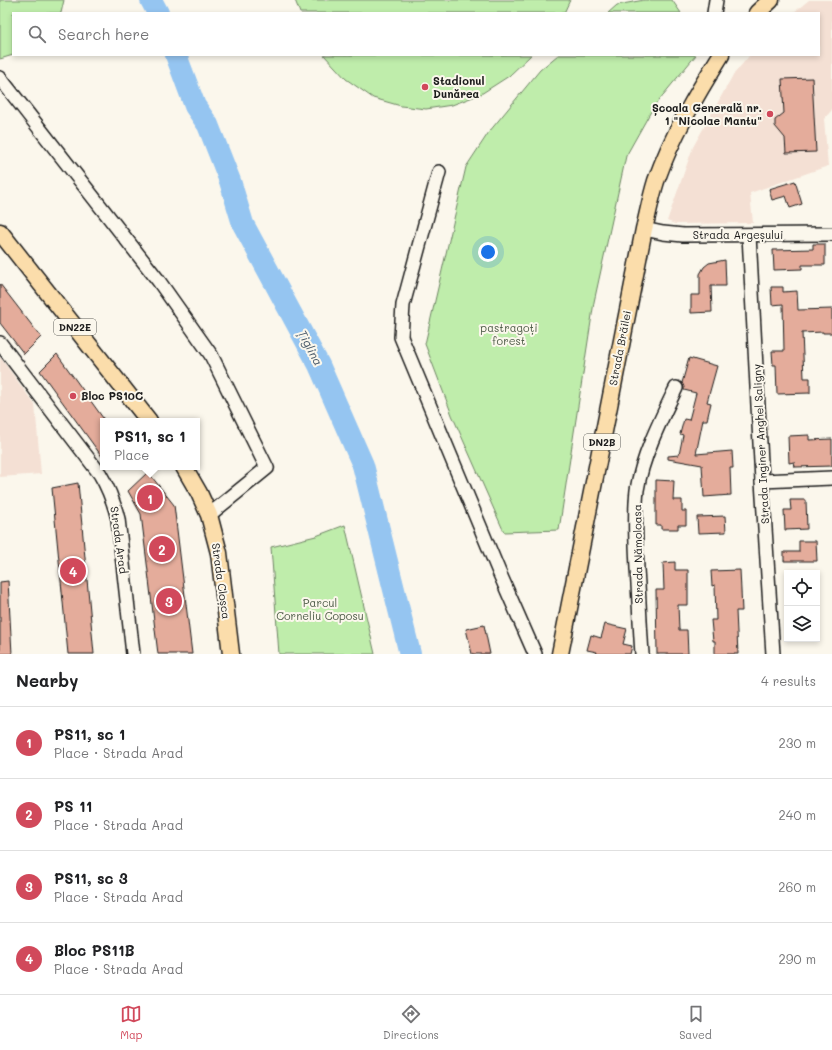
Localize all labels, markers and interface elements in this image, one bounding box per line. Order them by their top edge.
search box [12,12,820,56]
icon: search [26,23,48,45]
text: Search here [58,24,149,44]
place label: Stadionul Dunărea [433,73,484,101]
marker: Stadionul Dunărea [420,82,430,92]
place label: Școala Generală nr. 1 "Nicolae Mantu" [652,100,762,128]
marker: Școala Generală nr. 1 "Nicolae Mantu" [765,109,775,119]
street label: Strada Argeșului [693,227,783,242]
your location [478,242,498,262]
street label: Strada Brăilei [605,309,634,387]
road number: DN22E [54,319,96,335]
park label: pastragoți forest [480,320,538,348]
water label: Țiglina [295,327,327,368]
street label: Strada Inginer Anghel Saligny [749,363,772,524]
place label: Bloc PS10C [81,388,143,403]
marker: Bloc PS10C [68,391,78,401]
popup [100,418,200,470]
text: PS11, sc 1 [114,426,186,446]
road number: DN2B [584,434,620,450]
text: Place [114,446,149,463]
pin: 1 [137,483,163,513]
street label: Strada Nămoloasa [629,504,646,604]
street label: Strada Arad [107,505,132,575]
pin: 2 [149,534,175,564]
street label: Strada Cloșca [209,542,234,620]
pin: 4 [60,556,86,586]
map controls [784,570,820,642]
button: locate [784,570,820,606]
pin: 3 [156,586,182,616]
park label: Parcul Corneliu Coposu [276,595,364,623]
button: layers [784,606,820,642]
text: Nearby [16,669,78,691]
text: 4 results [761,672,816,689]
text: PS11, sc 1 [54,724,126,744]
text: 1 [26,734,32,751]
text: 230 m [779,734,816,751]
text: Place · Strada Arad [54,744,183,761]
text: PS 11 [54,796,92,816]
text: 2 [25,806,33,823]
text: 240 m [779,806,816,823]
text: Place · Strada Arad [54,816,183,833]
text: PS11, sc 3 [54,868,128,888]
text: 3 [25,878,33,895]
text: 260 m [778,878,816,895]
text: Place · Strada Arad [54,888,183,905]
text: Bloc PS11B [54,940,135,960]
text: 4 [25,950,33,967]
text: 290 m [779,950,816,967]
text: Place · Strada Arad [54,960,183,977]
tab: Map [120,1003,143,1042]
tab: Directions [383,1003,439,1042]
tab: Saved [679,1003,712,1042]

